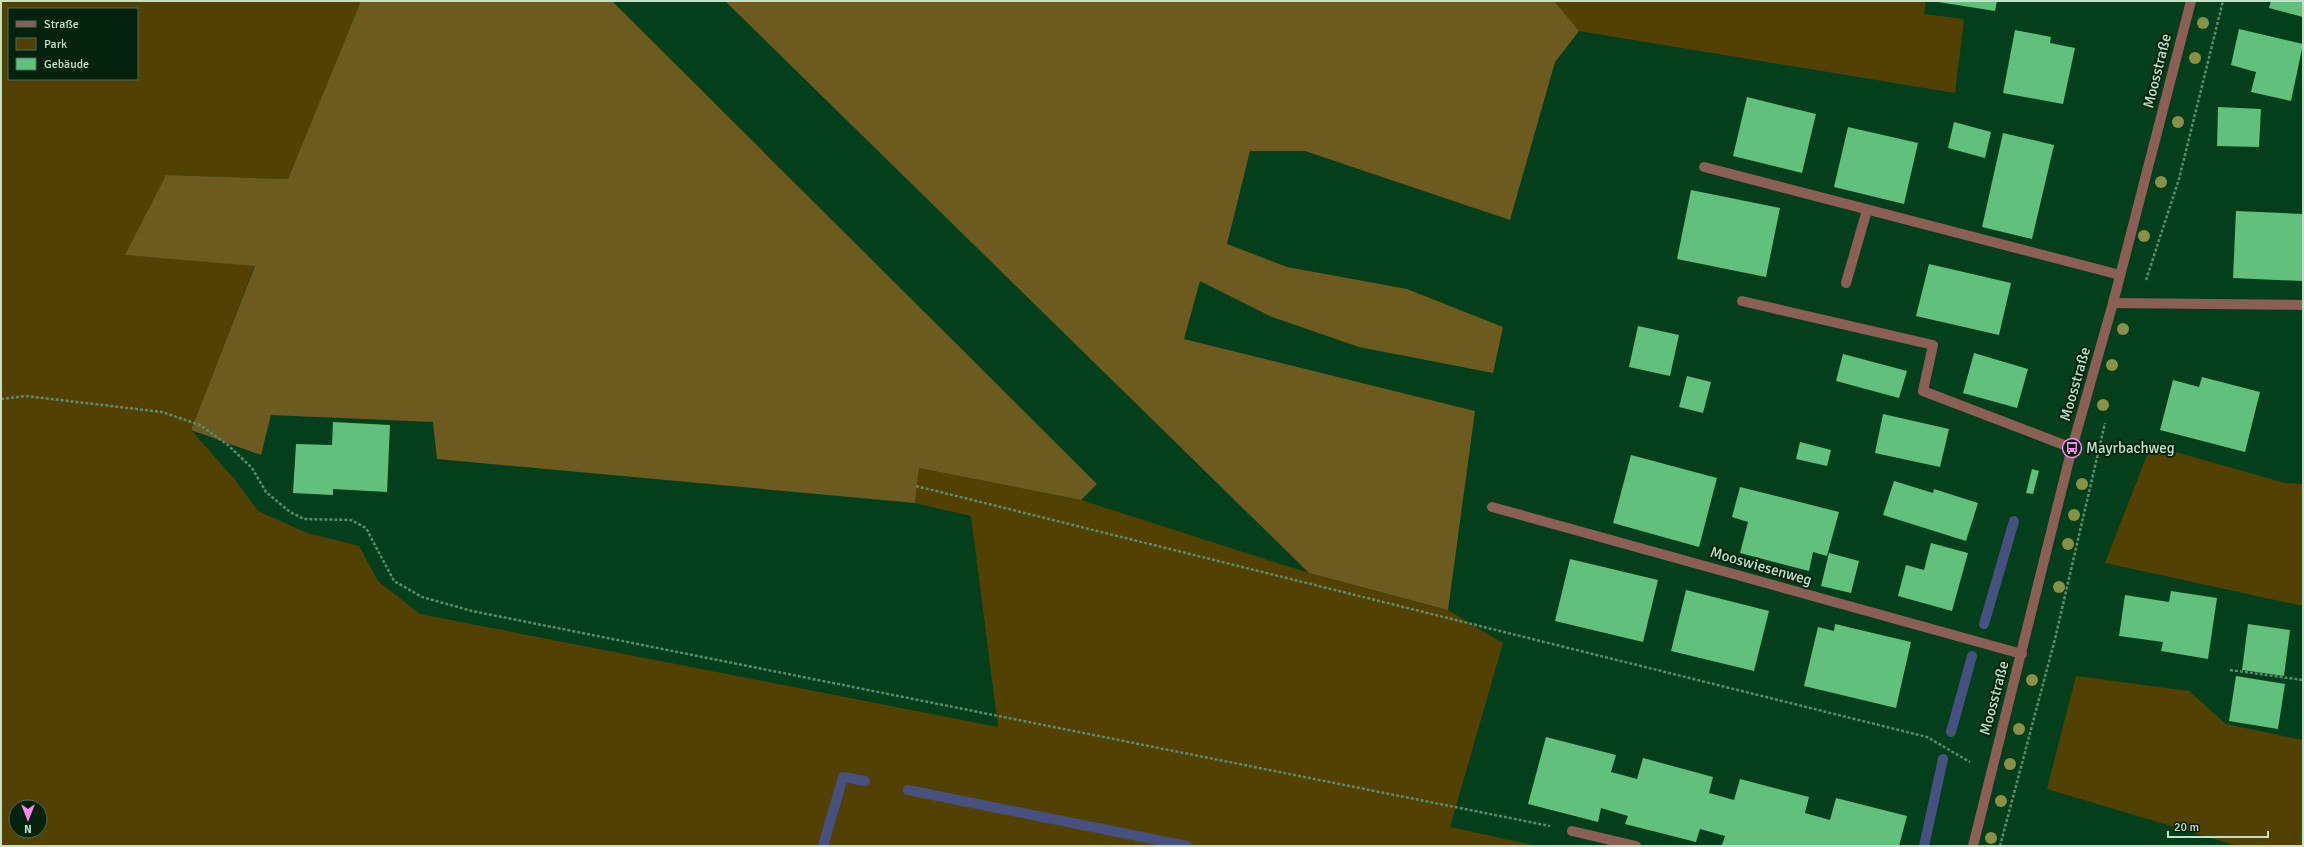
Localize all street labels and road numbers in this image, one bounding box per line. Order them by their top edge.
street label: Moosstraße [2139,32,2175,110]
street label: Moosstraße [2056,345,2094,423]
street label: Mooswiesenweg [1708,543,1814,589]
street label: Moosstraße [1975,659,2013,737]

